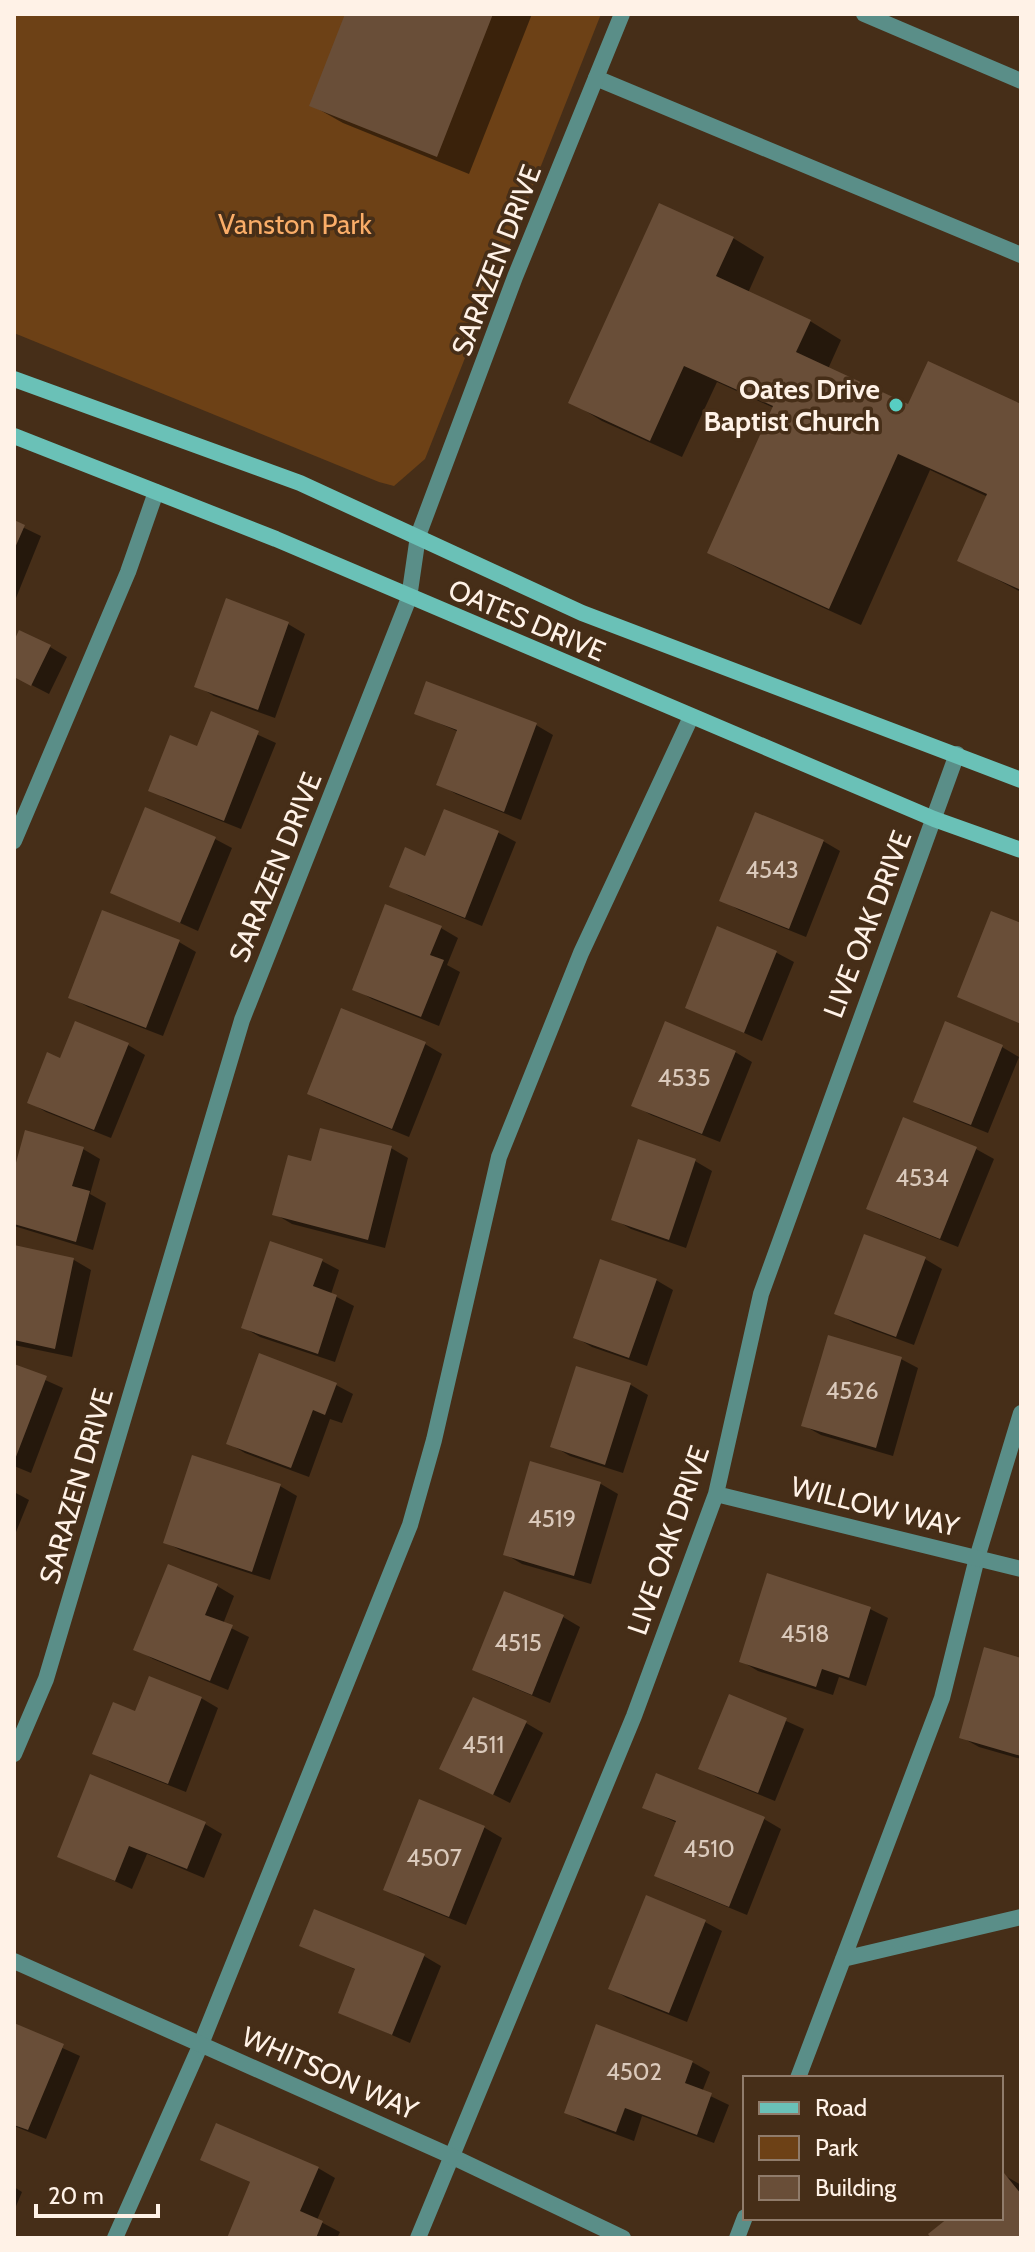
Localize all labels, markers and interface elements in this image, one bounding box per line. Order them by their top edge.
street label: SARAZEN DRIVE [444,160,548,360]
park label: Vanston Park [218,207,372,241]
place label: Oates Drive Baptist Church [704,372,880,438]
marker: Oates Drive Baptist Church [887,396,905,414]
street label: OATES DRIVE [443,572,611,668]
street label: SARAZEN DRIVE [221,767,329,967]
street label: LIVE OAK DRIVE [816,826,918,1022]
house number: 4543 [745,855,799,884]
house number: 4535 [658,1063,710,1092]
house number: 4534 [895,1163,949,1192]
house number: 4526 [825,1376,879,1405]
street label: SARAZEN DRIVE [32,1384,120,1588]
street label: LIVE OAK DRIVE [620,1441,716,1639]
street label: WILLOW WAY [787,1469,964,1544]
house number: 4519 [528,1504,576,1533]
house number: 4518 [780,1619,830,1648]
house number: 4515 [494,1628,542,1657]
house number: 4511 [462,1730,504,1759]
house number: 4510 [683,1834,735,1863]
house number: 4507 [406,1843,462,1872]
street label: WHITSON WAY [237,2019,424,2127]
house number: 4502 [606,2057,662,2086]
legend [743,2076,1003,2220]
text: Road [815,2093,867,2122]
text: Park [815,2133,858,2162]
scale bar [36,2168,158,2218]
text: Building [815,2173,897,2202]
text: 20 m [48,2181,104,2210]

